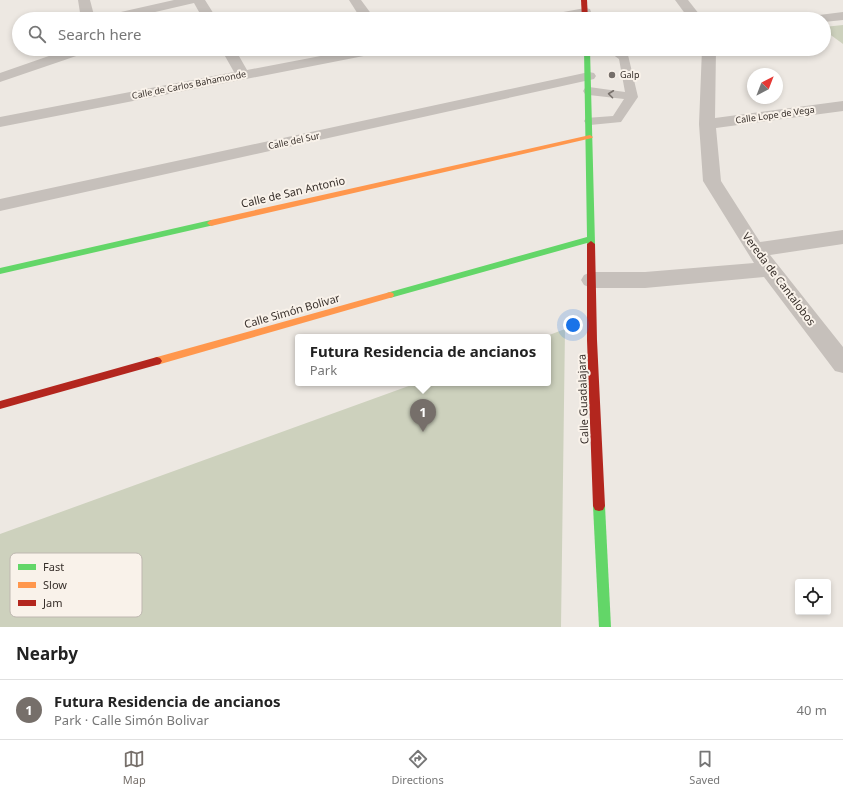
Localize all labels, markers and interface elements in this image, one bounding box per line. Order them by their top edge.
search box [12,12,831,56]
icon: search [26,23,48,45]
text: Search here [58,24,141,44]
street label: Calle de Carlos Bahamonde [131,67,247,102]
place label: Galp [620,68,640,81]
north arrow [747,68,783,104]
marker: Galp [607,70,617,80]
one-way arrow [608,90,614,99]
street label: Calle Lope de Vega [735,103,815,126]
street label: Calle del Sur [267,129,321,152]
street label: Calle de San Antonio [239,172,347,211]
street label: Vereda de Cantalobos [739,229,819,328]
street label: Calle Simón Bolivar [242,290,342,331]
your location [563,315,583,335]
popup [295,334,551,386]
text: Futura Residencia de ancianos [310,341,536,361]
street label: Calle Guadalajara [573,354,592,444]
text: Park [310,361,337,379]
pin: 1 [410,399,436,432]
legend [10,553,142,617]
text: Fast [43,559,64,574]
text: Slow [43,577,67,592]
map controls [795,579,831,615]
button: locate [795,579,831,615]
text: Jam [42,595,62,610]
text: Nearby [16,642,78,665]
text: Futura Residencia de ancianos [54,691,281,711]
text: 1 [25,701,33,719]
text: 40 m [797,701,827,719]
text: Park · Calle Simón Bolivar [54,711,209,729]
tab: Map [123,748,146,787]
tab: Directions [391,748,444,787]
tab: Saved [689,748,720,787]

